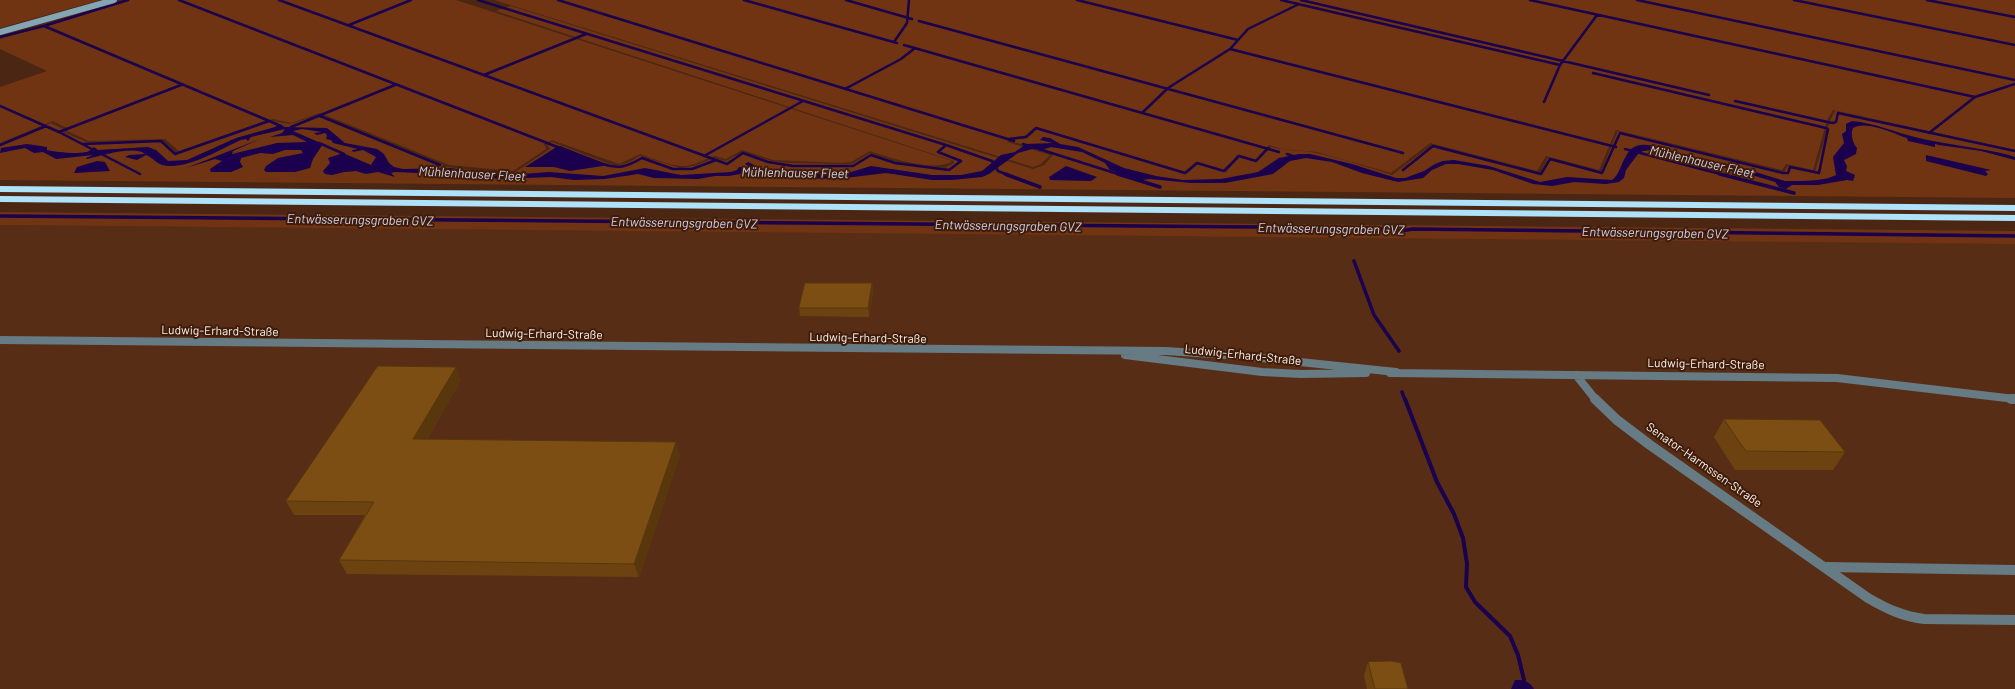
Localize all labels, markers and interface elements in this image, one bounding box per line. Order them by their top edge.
water label: Mühlenhauser Fleet [1648,142,1756,182]
water label: Mühlenhauser Fleet [418,163,526,185]
water label: Mühlenhauser Fleet [741,164,849,182]
water label: Entwässerungsgraben GVZ [286,211,434,229]
water label: Entwässerungsgraben GVZ [610,214,758,232]
water label: Entwässerungsgraben GVZ [934,217,1082,235]
water label: Entwässerungsgraben GVZ [1257,220,1405,238]
water label: Entwässerungsgraben GVZ [1581,224,1729,242]
street label: Ludwig-Erhard-Straße [161,323,279,339]
street label: Ludwig-Erhard-Straße [485,326,603,342]
street label: Ludwig-Erhard-Straße [809,330,927,346]
street label: Ludwig-Erhard-Straße [1184,342,1302,368]
street label: Ludwig-Erhard-Straße [1647,356,1765,372]
street label: Senator-Harmssen-Straße [1643,420,1765,510]

